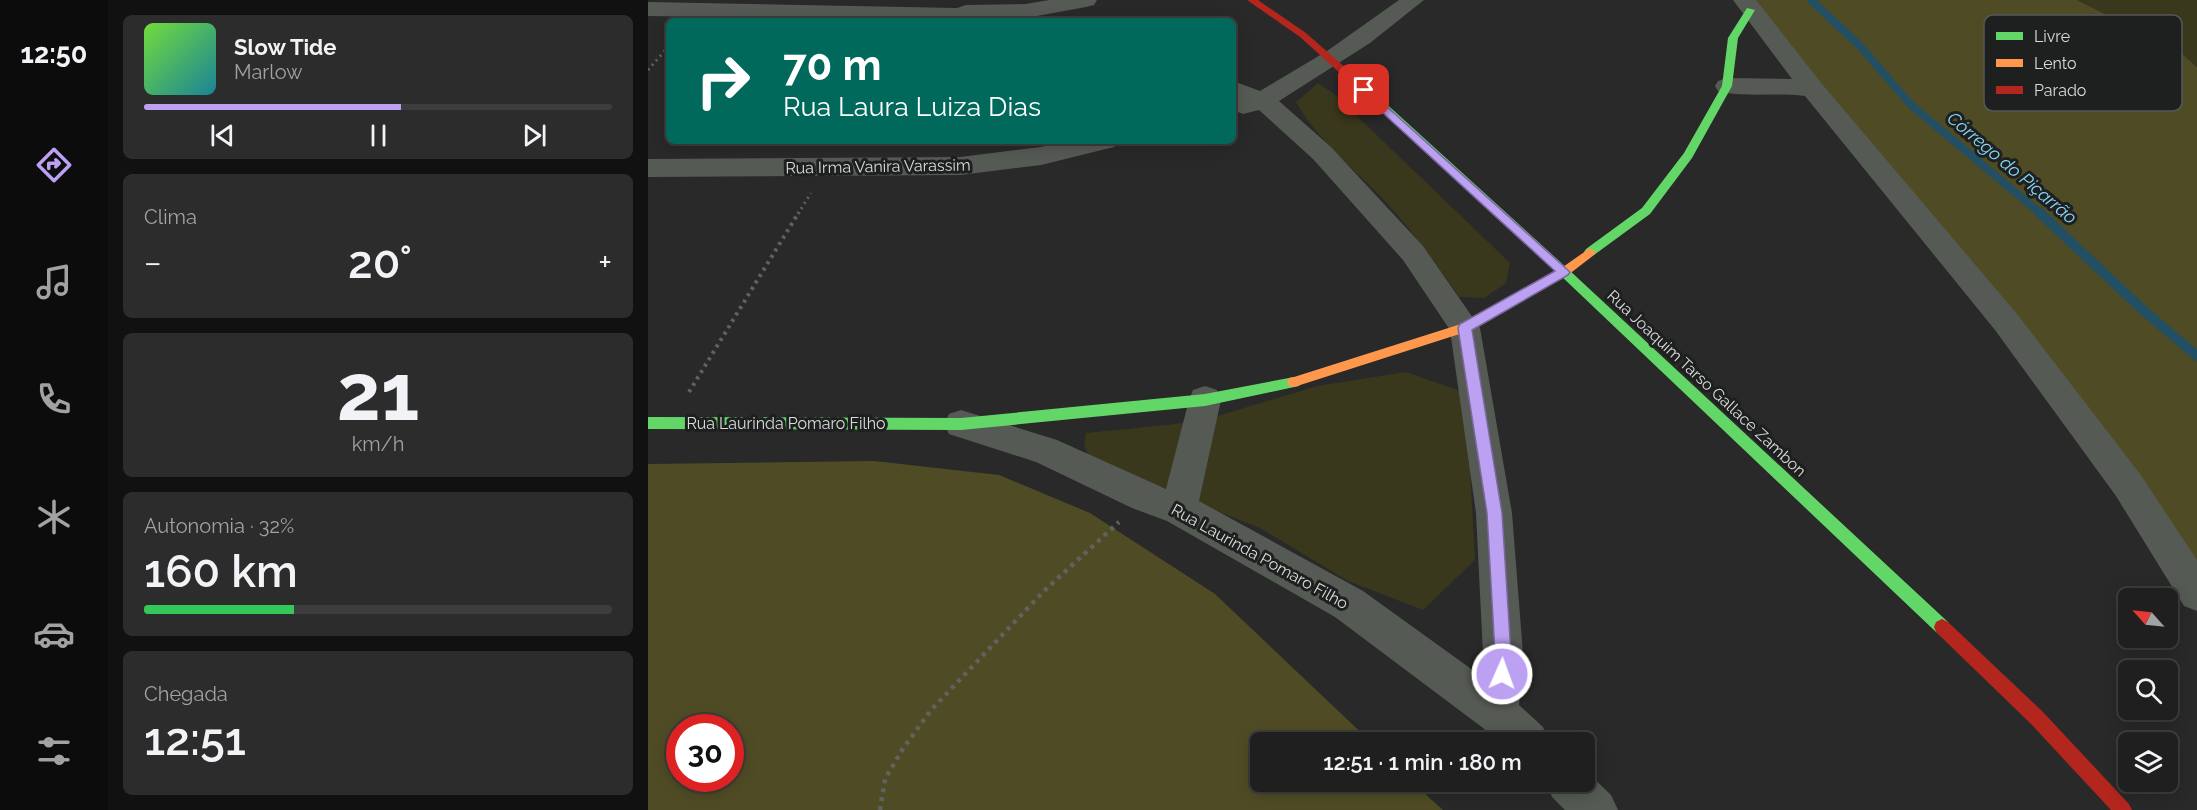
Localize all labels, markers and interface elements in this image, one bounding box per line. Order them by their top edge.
legend [1984,15,2182,111]
text: Livre [2034,27,2070,46]
text: Slow Tide [234,34,336,60]
text: 12:50 [21,38,87,69]
text: 70 m [783,41,882,90]
icon: right [684,42,762,120]
text: Lento [2034,54,2077,73]
text: Marlow [234,60,303,84]
pin [1338,64,1389,115]
icon: arrive [1347,73,1380,106]
text: Parado [2034,81,2086,100]
text: Rua Laura Luiza Dias [783,91,1041,122]
water label: Córrego do Piçarrão [1943,107,2081,228]
icon: previous [206,119,239,152]
icon: pause [362,119,395,152]
icon: next [518,119,551,152]
icon: directions [33,144,75,186]
street label: Rua Irma Vanira Varassim [785,155,971,178]
text: Clima [144,205,197,229]
text: 20° [348,236,412,289]
text: − [144,243,162,282]
text: + [598,243,612,282]
icon: music [33,261,75,303]
street label: Rua Joaquim Tarso Gallace Zambon [1603,286,1810,481]
text: 21 [337,347,419,438]
icon: phone [33,378,75,420]
street label: Rua Laurinda Pomaro Filho [686,414,886,433]
text: km/h [352,432,404,456]
icon: climate [33,496,75,538]
street label: Rua Laurinda Pomaro Filho [1168,500,1351,613]
text: Autonomia · 32% [144,514,294,538]
text: 160 km [144,545,298,598]
north arrow [2118,588,2178,648]
map controls [2118,588,2178,792]
icon: car [33,613,75,655]
position arrow [1470,642,1534,706]
button: search [2118,660,2178,720]
text: Chegada [144,682,228,706]
text: 12:51 [144,713,246,766]
speed limit sign: 30 [666,714,744,792]
icon: filters [33,730,75,772]
button: layers [2118,732,2178,792]
text: 12:51 · 1 min · 180 m [1323,749,1522,775]

